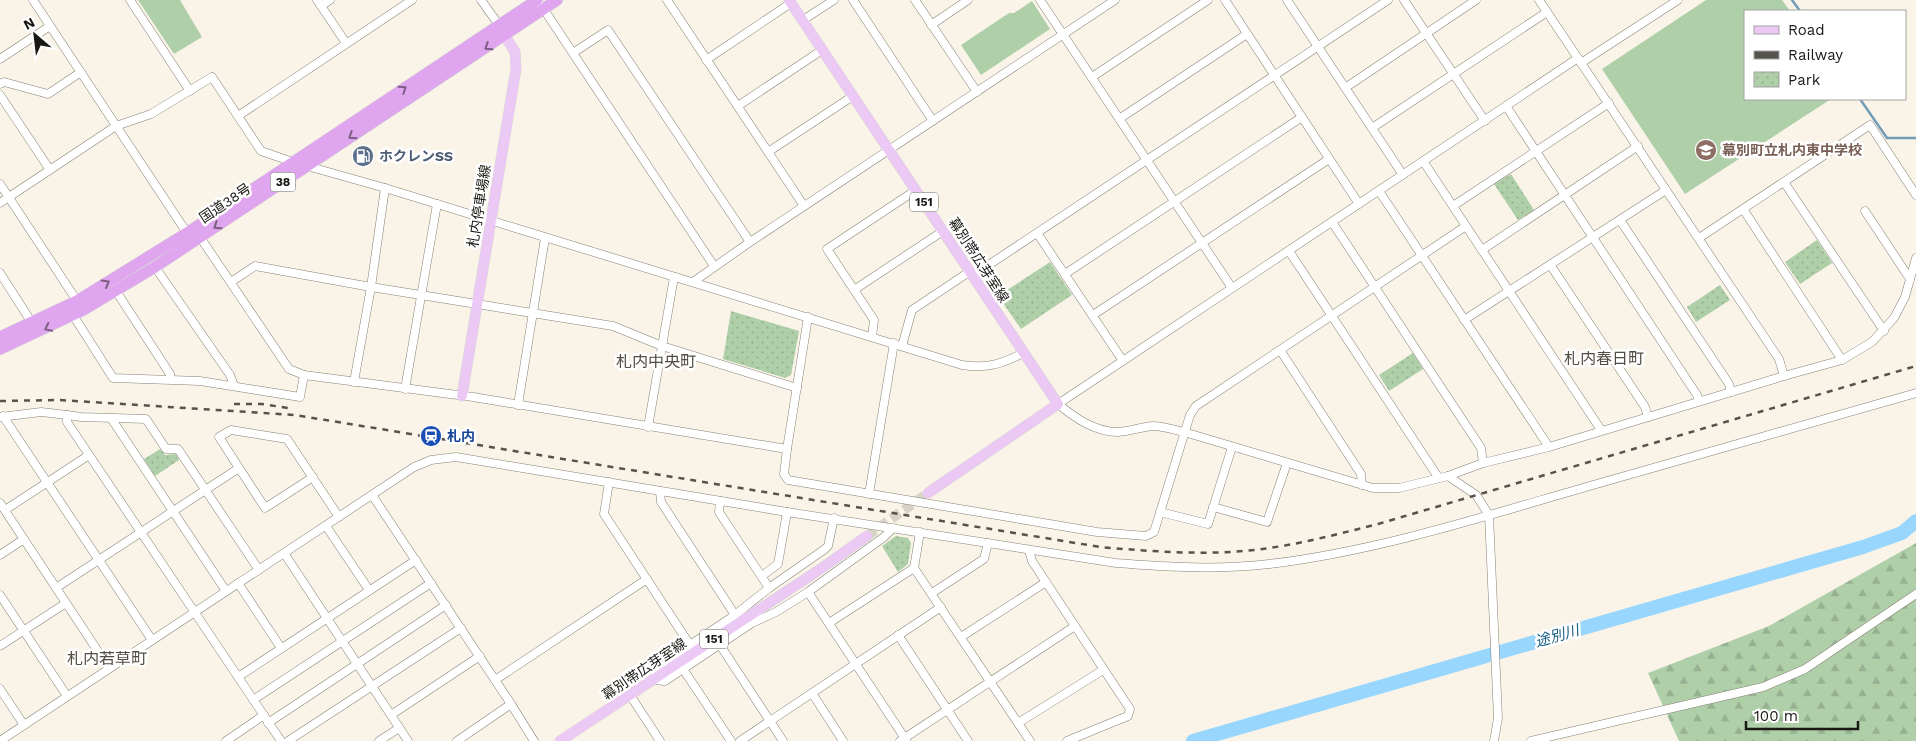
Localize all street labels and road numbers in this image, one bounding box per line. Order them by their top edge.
street label: 札内停車場線 [465,163,493,249]
road number: 38 [270,172,296,192]
street label: 国道38号 [196,180,254,226]
road number: 151 [910,192,938,212]
street label: 幕別帯広芽室線 [946,215,1012,305]
road number: 151 [700,630,728,648]
street label: 幕別帯広芽室線 [599,635,689,703]

